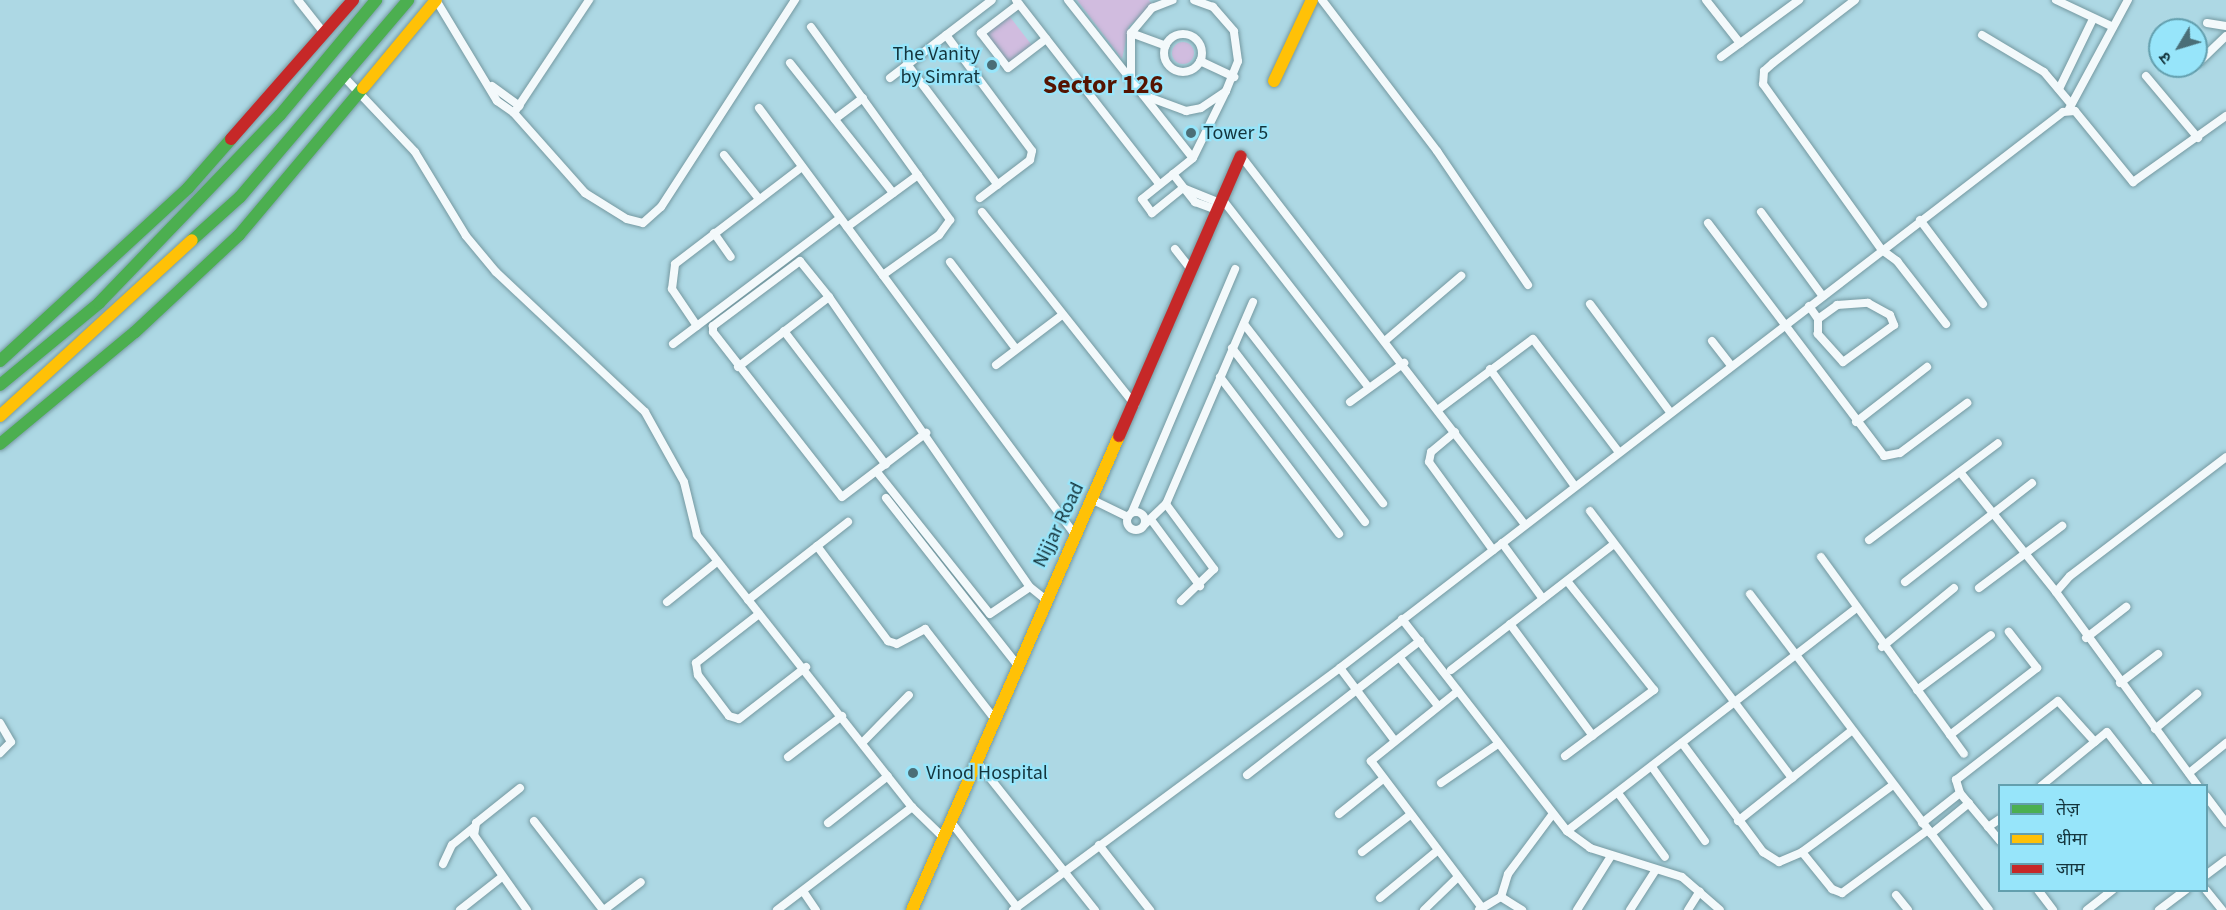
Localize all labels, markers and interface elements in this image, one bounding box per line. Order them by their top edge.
north arrow [2148,18,2208,78]
place label: The Vanity by Simrat [893,42,980,89]
text: उ [2154,47,2177,68]
marker: The Vanity by Simrat [985,58,999,72]
district label: Sector 126 [1043,69,1163,101]
place label: Tower 5 [1203,121,1268,145]
marker: Tower 5 [1184,126,1198,140]
street label: Nijjar Road [1028,479,1090,571]
place label: Vinod Hospital [926,761,1048,785]
marker: Vinod Hospital [904,764,922,782]
legend [1998,784,2208,892]
text: तेज़ [2056,797,2080,822]
text: धीमा [2056,827,2087,852]
text: जाम [2056,857,2085,882]

